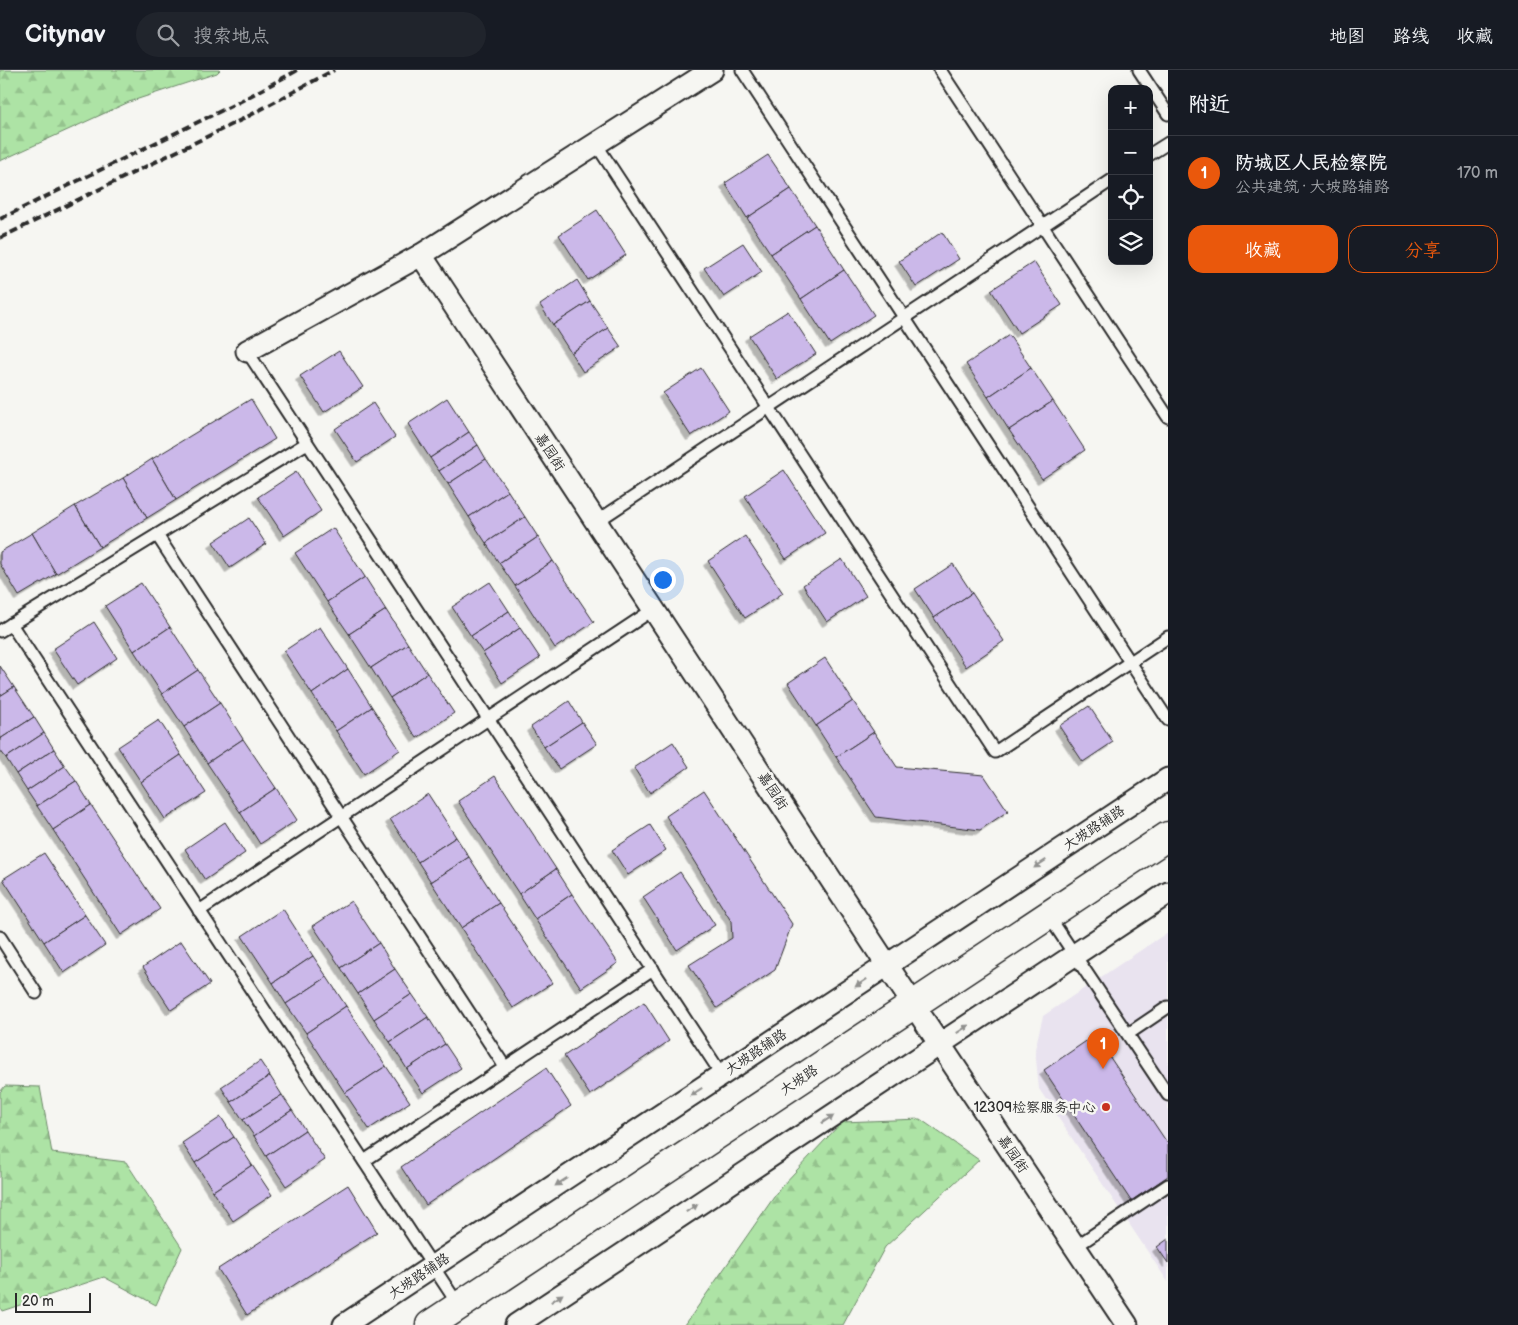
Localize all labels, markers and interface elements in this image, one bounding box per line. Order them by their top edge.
search box [136,12,486,57]
text: Citynav [25,20,106,49]
icon: search [154,21,182,49]
text: 搜索地点 [194,25,270,48]
text: 地图 [1329,26,1365,47]
text: 路线 [1393,26,1429,47]
text: 收藏 [1457,26,1493,47]
map controls [1108,85,1153,265]
button: + [1108,85,1153,130]
text: 附近 [1188,92,1230,117]
button: − [1108,130,1153,175]
text: 防城区人民检察院 [1235,152,1387,175]
text: 1 [1201,164,1207,183]
text: 170 m [1457,164,1498,183]
button: locate [1108,175,1153,220]
text: 公共建筑 · 大坡路辅路 [1235,178,1389,197]
button: layers [1108,220,1153,265]
button: 收藏 [1188,225,1338,273]
button: 分享 [1348,225,1498,273]
street label: 嘉园街 [531,430,569,474]
your location [650,567,676,593]
street label: 嘉园街 [754,769,792,813]
street label: 大坡路辅路 [1060,802,1128,854]
one-way arrow [1033,859,1046,869]
one-way arrow [854,978,867,987]
one-way arrow [956,1024,970,1034]
street label: 大坡路辅路 [722,1025,790,1079]
pin: 1 [1087,1028,1119,1069]
street label: 大坡路 [777,1061,821,1099]
one-way arrow [689,1087,703,1097]
place label: 12309检察服务中心 [974,1099,1096,1116]
marker: 12309检察服务中心 [1100,1101,1112,1113]
one-way arrow [821,1114,834,1123]
street label: 嘉园街 [994,1132,1032,1176]
one-way arrow [554,1177,567,1187]
one-way arrow [685,1203,699,1213]
street label: 大坡路辅路 [385,1249,453,1303]
scale bar [15,1290,91,1313]
text: 20 m [22,1293,54,1310]
one-way arrow [550,1293,563,1303]

